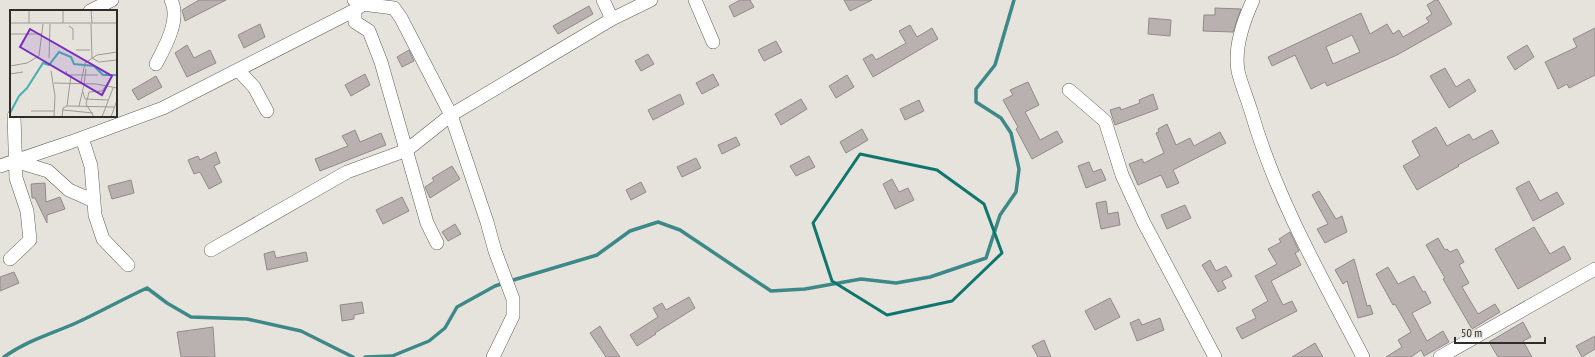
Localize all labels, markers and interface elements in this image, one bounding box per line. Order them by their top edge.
inset map [10,10,117,117]
scale bar [1455,319,1545,345]
text: 50 m [1461,325,1482,340]

